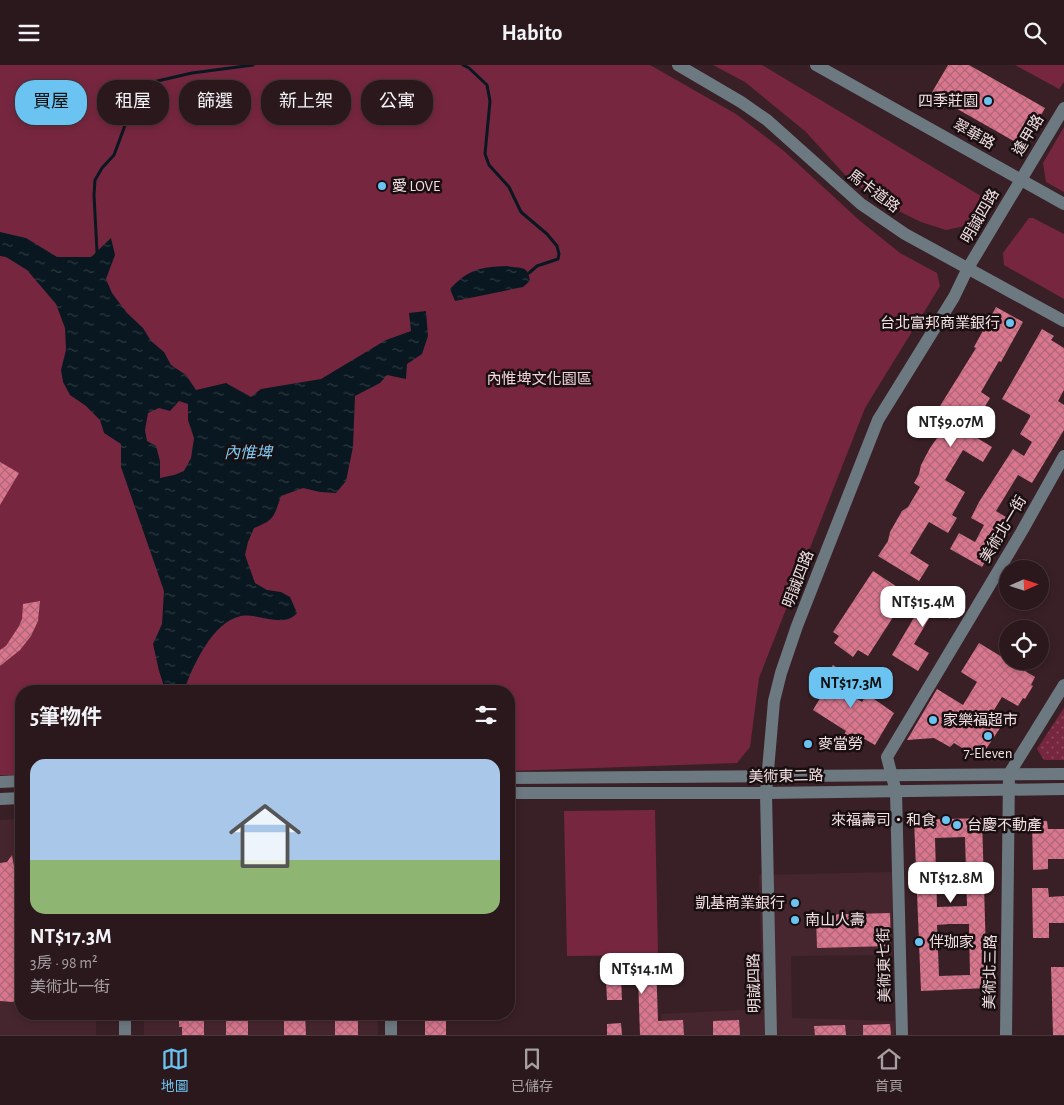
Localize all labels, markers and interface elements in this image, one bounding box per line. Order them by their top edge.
icon: menu [15,19,43,47]
icon: search [1021,19,1049,47]
text: Habito [502,22,562,44]
chip: 買屋 [15,80,87,125]
chip: 租屋 [97,80,169,125]
chip: 篩選 [179,80,251,125]
chip: 新上架 [261,80,351,125]
chip: 公寓 [361,80,433,125]
place label: 四季莊園 [918,93,978,109]
marker: 四季莊園 [982,95,994,107]
street label: 逢甲路 [1010,112,1046,158]
street label: 翠華路 [950,116,998,152]
street label: 馬卡道路 [845,167,903,215]
place label: 愛 LOVE [392,178,440,194]
marker: 愛 LOVE [376,180,388,192]
street label: 明誠四路 [958,186,1002,246]
place label: 台北富邦商業銀行 [880,314,1000,331]
marker: 台北富邦商業銀行 [1004,317,1016,329]
park label: 內惟埤文化園區 [486,370,592,387]
pin: NT$9.07M [899,405,1003,448]
text: NT$9.07M [918,414,984,430]
water label: 內惟埤 [224,444,274,461]
street label: 美術北一街 [976,492,1029,565]
street label: 明誠四路 [780,548,816,610]
north arrow [999,560,1049,610]
map controls [999,560,1049,670]
pin: NT$15.4M [871,585,975,628]
text: NT$15.4M [891,594,955,610]
button: locate [999,620,1049,670]
pin: NT$17.3M [799,667,903,709]
text: NT$17.3M [820,675,882,691]
icon: filters [472,701,500,729]
text: 5筆物件 [30,707,102,728]
place label: 家樂福超市 [943,712,1018,728]
marker: 家樂福超市 [927,714,939,726]
marker: 7-Eleven [982,730,994,742]
place label: 麥當勞 [818,736,863,752]
marker: 麥當勞 [802,738,814,750]
place label: 7-Eleven [963,746,1013,761]
street label: 美術東二路 [748,767,824,785]
icon: home [220,791,310,881]
place label: 來福壽司‧和食 [831,812,936,828]
marker: 來福壽司‧和食 [940,814,952,826]
place label: 台慶不動產 [967,816,1042,833]
marker: 台慶不動產 [951,819,963,831]
pin: NT$12.8M [899,861,1003,904]
text: NT$12.8M [919,870,983,886]
place label: 凱基商業銀行 [695,895,785,911]
marker: 凱基商業銀行 [789,897,801,909]
place label: 南山人壽 [805,912,865,928]
marker: 南山人壽 [789,914,801,926]
text: NT$17.3M [30,926,112,947]
street label: 美術東七街 [875,927,893,1003]
place label: 伴珈家 [929,933,974,950]
street label: 美術北三路 [980,934,999,1010]
marker: 伴珈家 [913,936,925,948]
pin: NT$14.1M [590,953,694,995]
street label: 明誠四路 [745,953,763,1013]
text: 3房 · 98 m² [30,955,98,971]
text: NT$14.1M [611,961,673,977]
text: 美術北一街 [30,979,110,995]
tab: 地圖 [161,1045,189,1096]
tab: 已儲存 [511,1045,553,1096]
tab: 首頁 [875,1045,903,1096]

